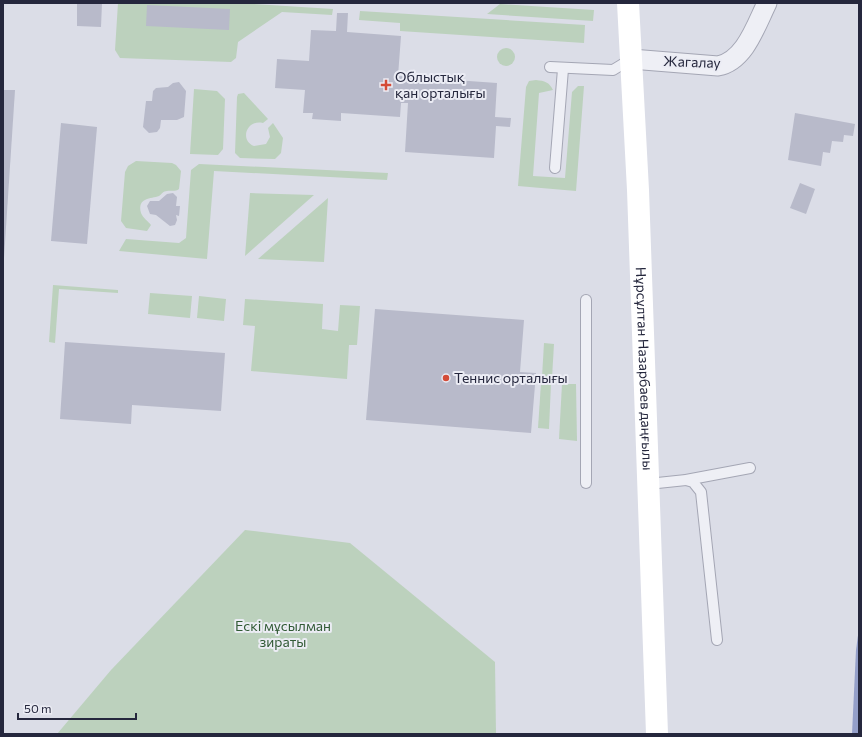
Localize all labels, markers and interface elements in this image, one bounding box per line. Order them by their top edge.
street label: Жагалау [663,52,721,71]
place label: Облыстық қан орталығы [395,68,486,101]
marker: Облыстық қан орталығы [380,79,392,91]
street label: Нұрсұлтан Назарбаев даңғылы [633,267,657,471]
place label: Теннис орталығы [454,369,568,386]
marker: Теннис орталығы [441,373,451,383]
park label: Ескі мұсылман зираты [235,617,331,650]
scale bar [18,695,136,721]
text: 50 m [24,701,52,715]

